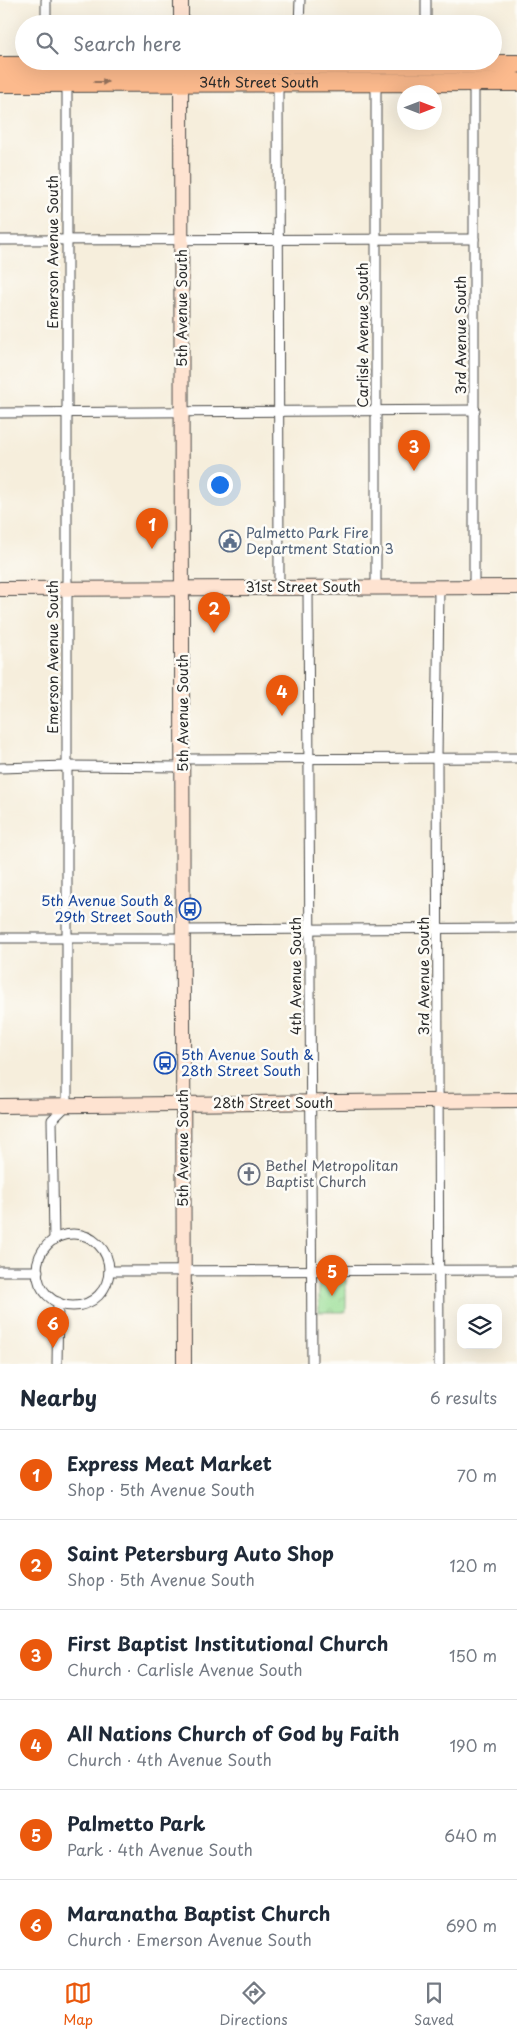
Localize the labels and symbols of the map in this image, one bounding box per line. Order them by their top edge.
street label: 34th Street South [199,71,319,93]
one-way arrow [93,78,109,86]
north arrow [397,85,442,130]
street label: Emerson Avenue South [42,175,63,329]
street label: 5th Avenue South [171,249,192,367]
street label: Carlisle Avenue South [352,262,373,408]
street label: 3rd Avenue South [450,276,471,394]
pin: 3 [398,430,430,471]
your location [207,472,233,498]
pin: 1 [136,508,168,549]
place label: Palmetto Park Fire Department Station 3 [246,522,394,559]
public building icon: Palmetto Park Fire Department Station 3 [218,529,242,553]
street label: 31st Street South [245,576,361,597]
street label: Emerson Avenue South [42,580,63,734]
pin: 2 [198,592,230,633]
street label: 5th Avenue South [172,654,193,772]
pin: 4 [266,675,298,716]
place label: 5th Avenue South & 29th Street South [41,890,174,927]
bus stop icon: 5th Avenue South & 29th Street South [178,897,202,921]
street label: 4th Avenue South [285,917,306,1035]
street label: 3rd Avenue South [413,917,434,1035]
place label: 5th Avenue South & 28th Street South [181,1044,314,1081]
bus stop icon: 5th Avenue South & 28th Street South [153,1051,177,1075]
street label: 5th Avenue South [172,1089,193,1207]
street label: 28th Street South [213,1092,333,1113]
place label: Bethel Metropolitan Baptist Church [265,1155,398,1192]
church icon: Bethel Metropolitan Baptist Church [237,1162,261,1186]
pin: 5 [316,1255,348,1296]
pin: 6 [37,1307,69,1348]

